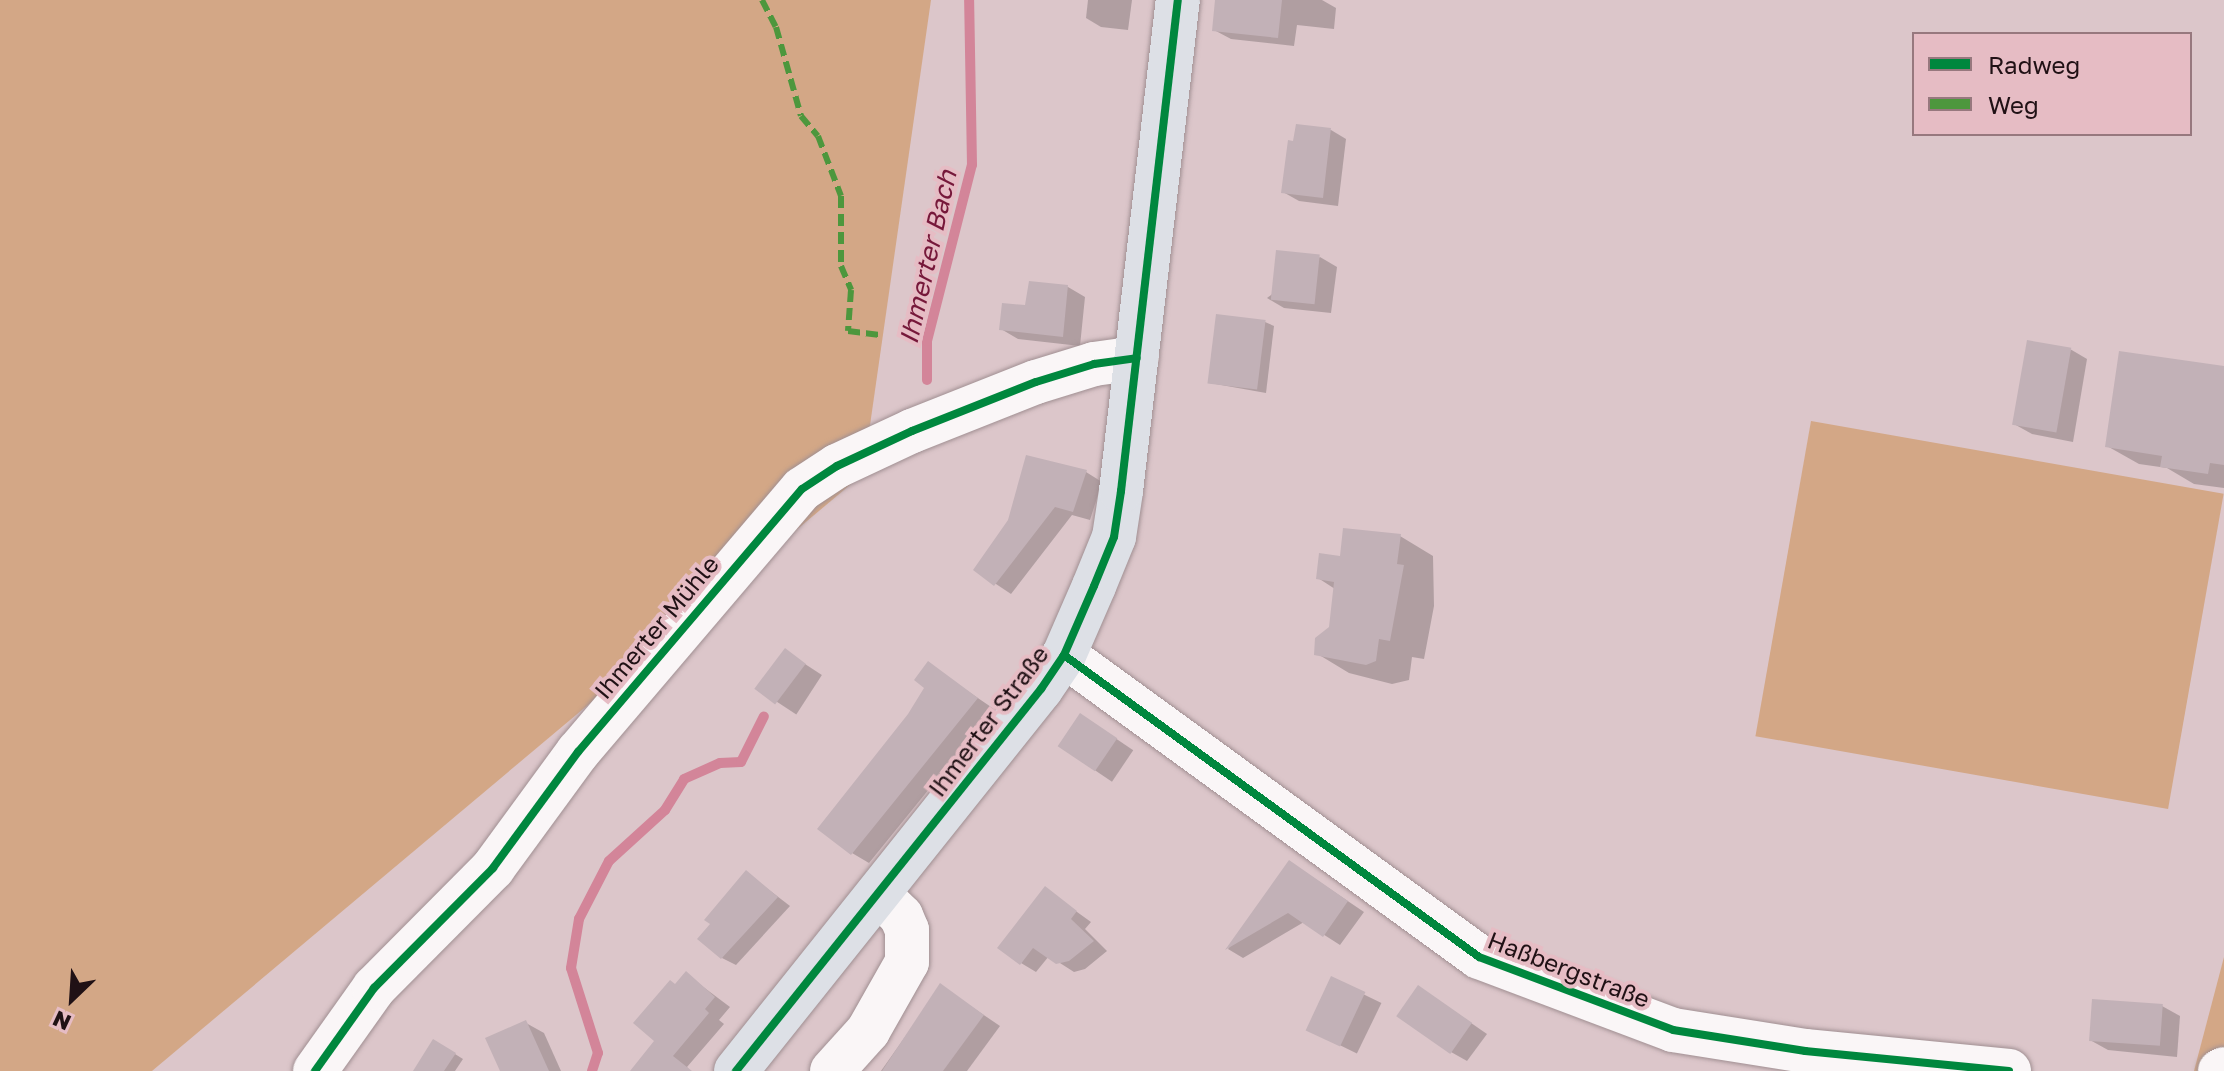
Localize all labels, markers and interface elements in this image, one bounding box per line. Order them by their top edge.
legend [1912,32,2192,136]
text: Radweg [1988,50,2080,79]
text: Weg [1988,90,2039,119]
water label: Ihmerter Bach [893,167,963,347]
street label: Ihmerter Mühle [588,550,724,704]
street label: Ihmerter Straße [922,640,1054,802]
street label: Haßbergstraße [1484,925,1654,1013]
north arrow [32,959,112,1039]
text: N [48,1005,75,1037]

